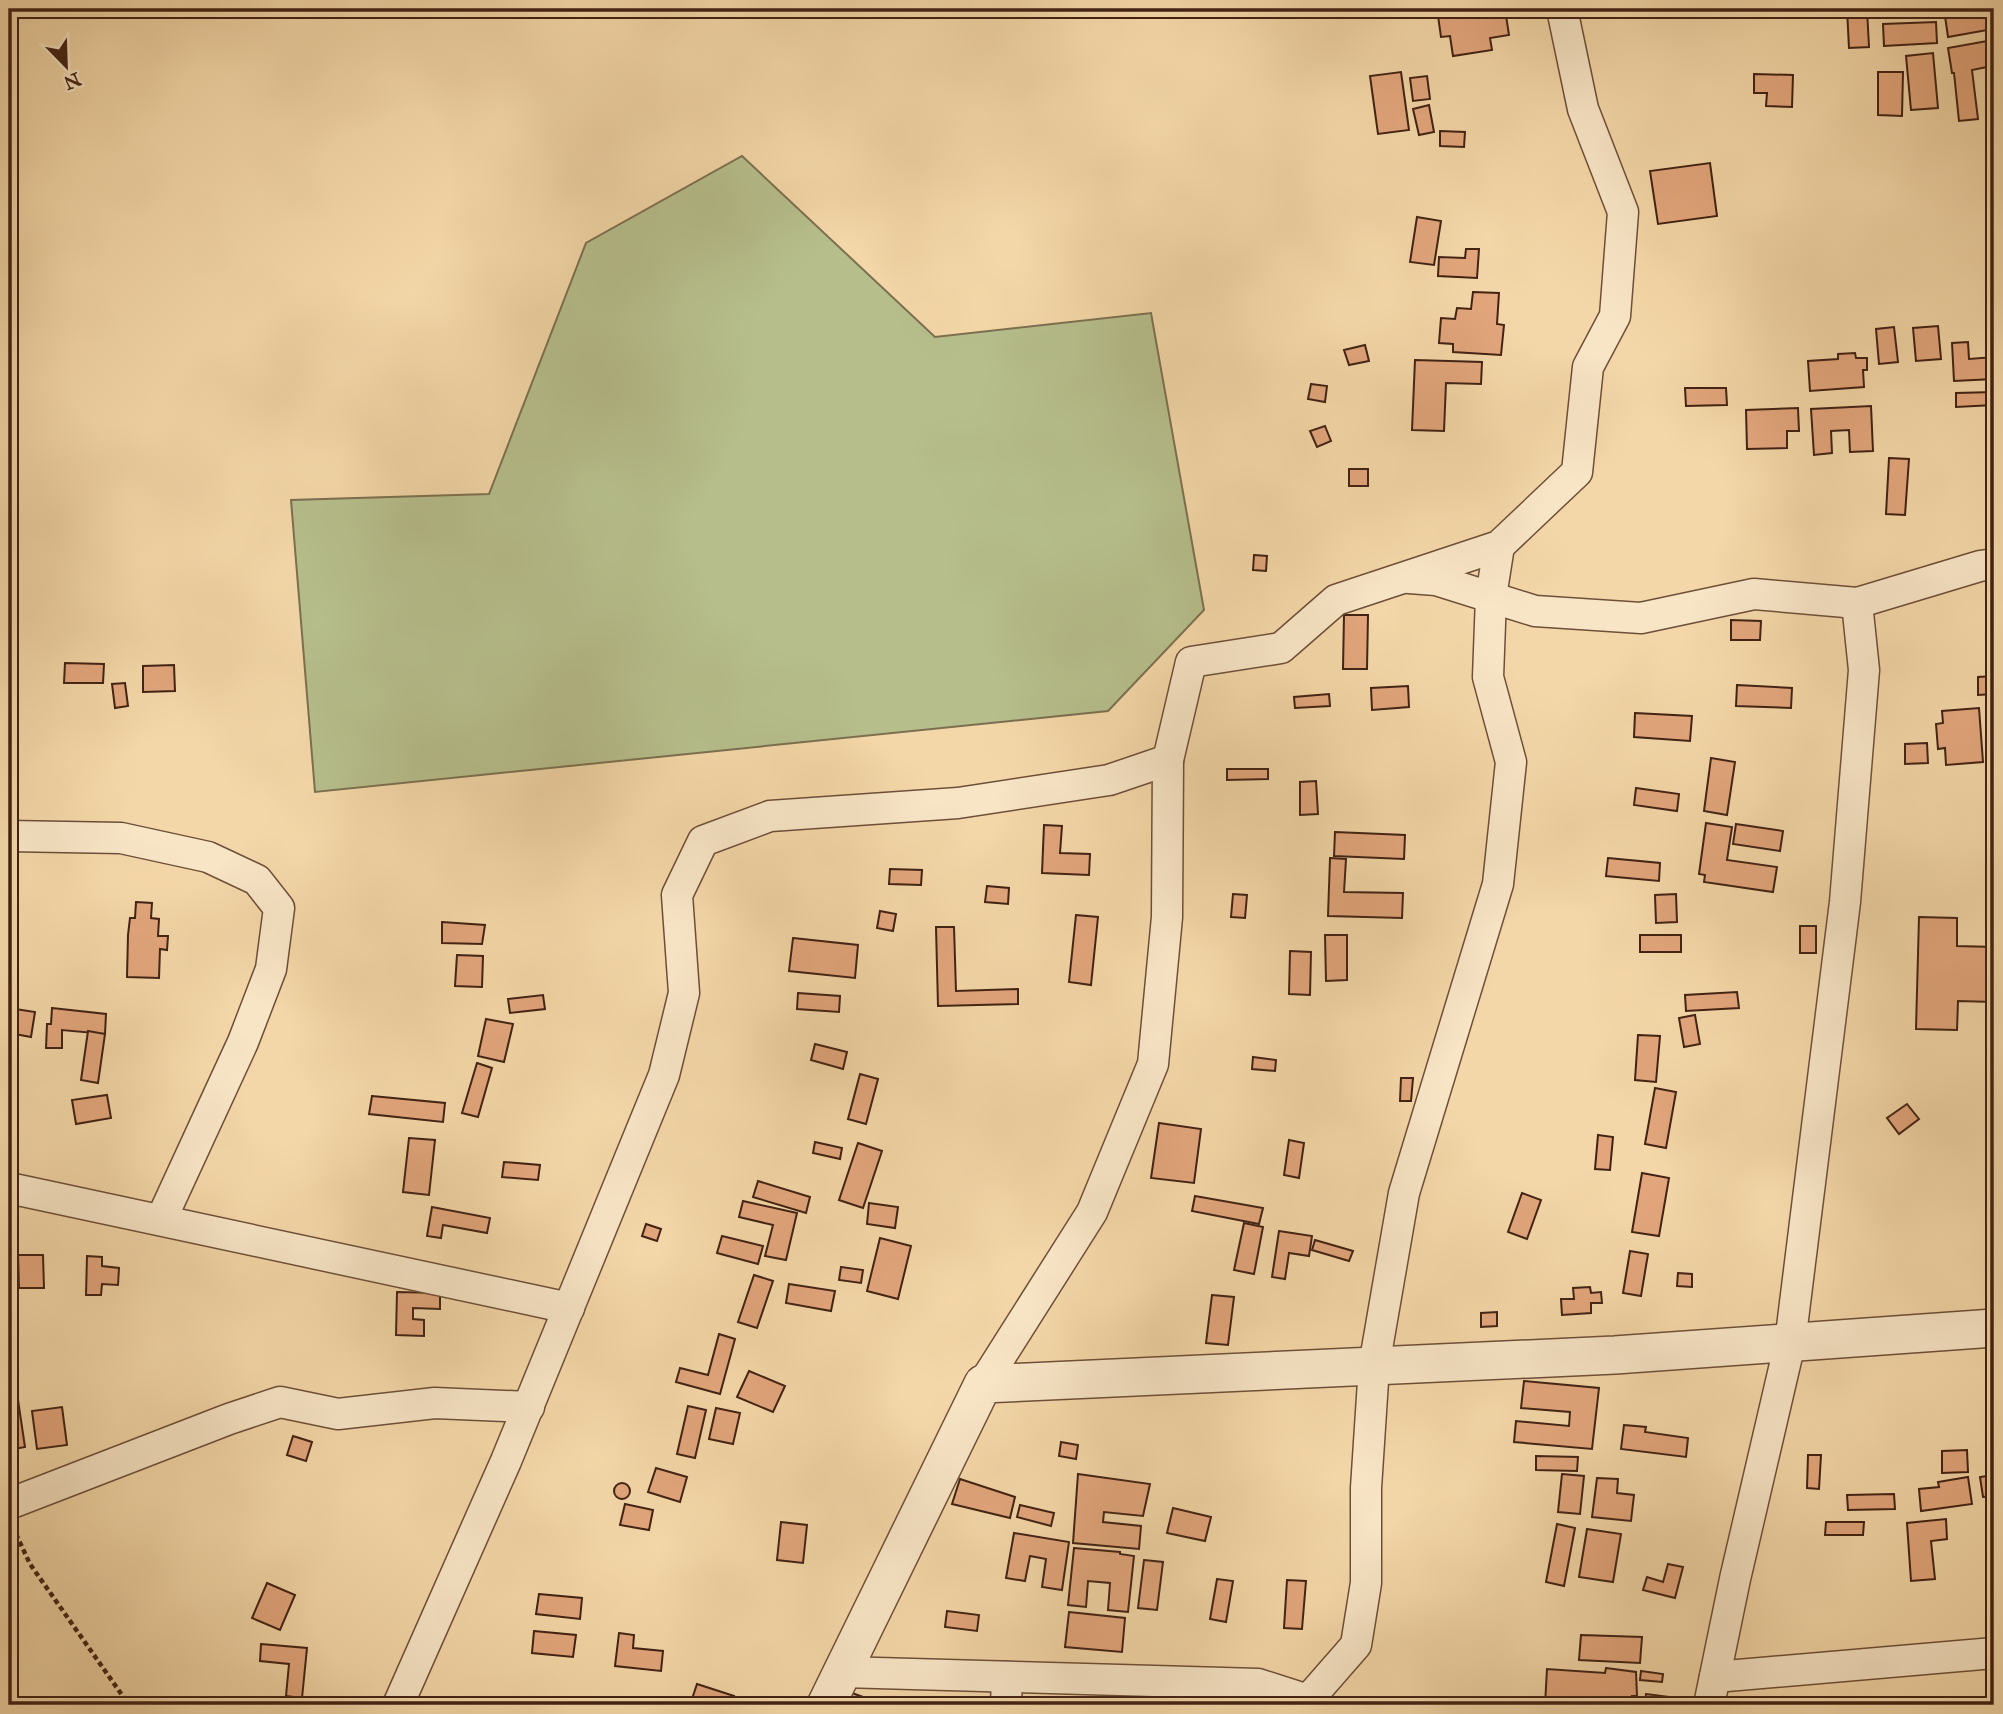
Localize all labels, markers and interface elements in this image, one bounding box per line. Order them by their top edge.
north arrow [32,32,102,102]
text: N [61,67,84,95]

